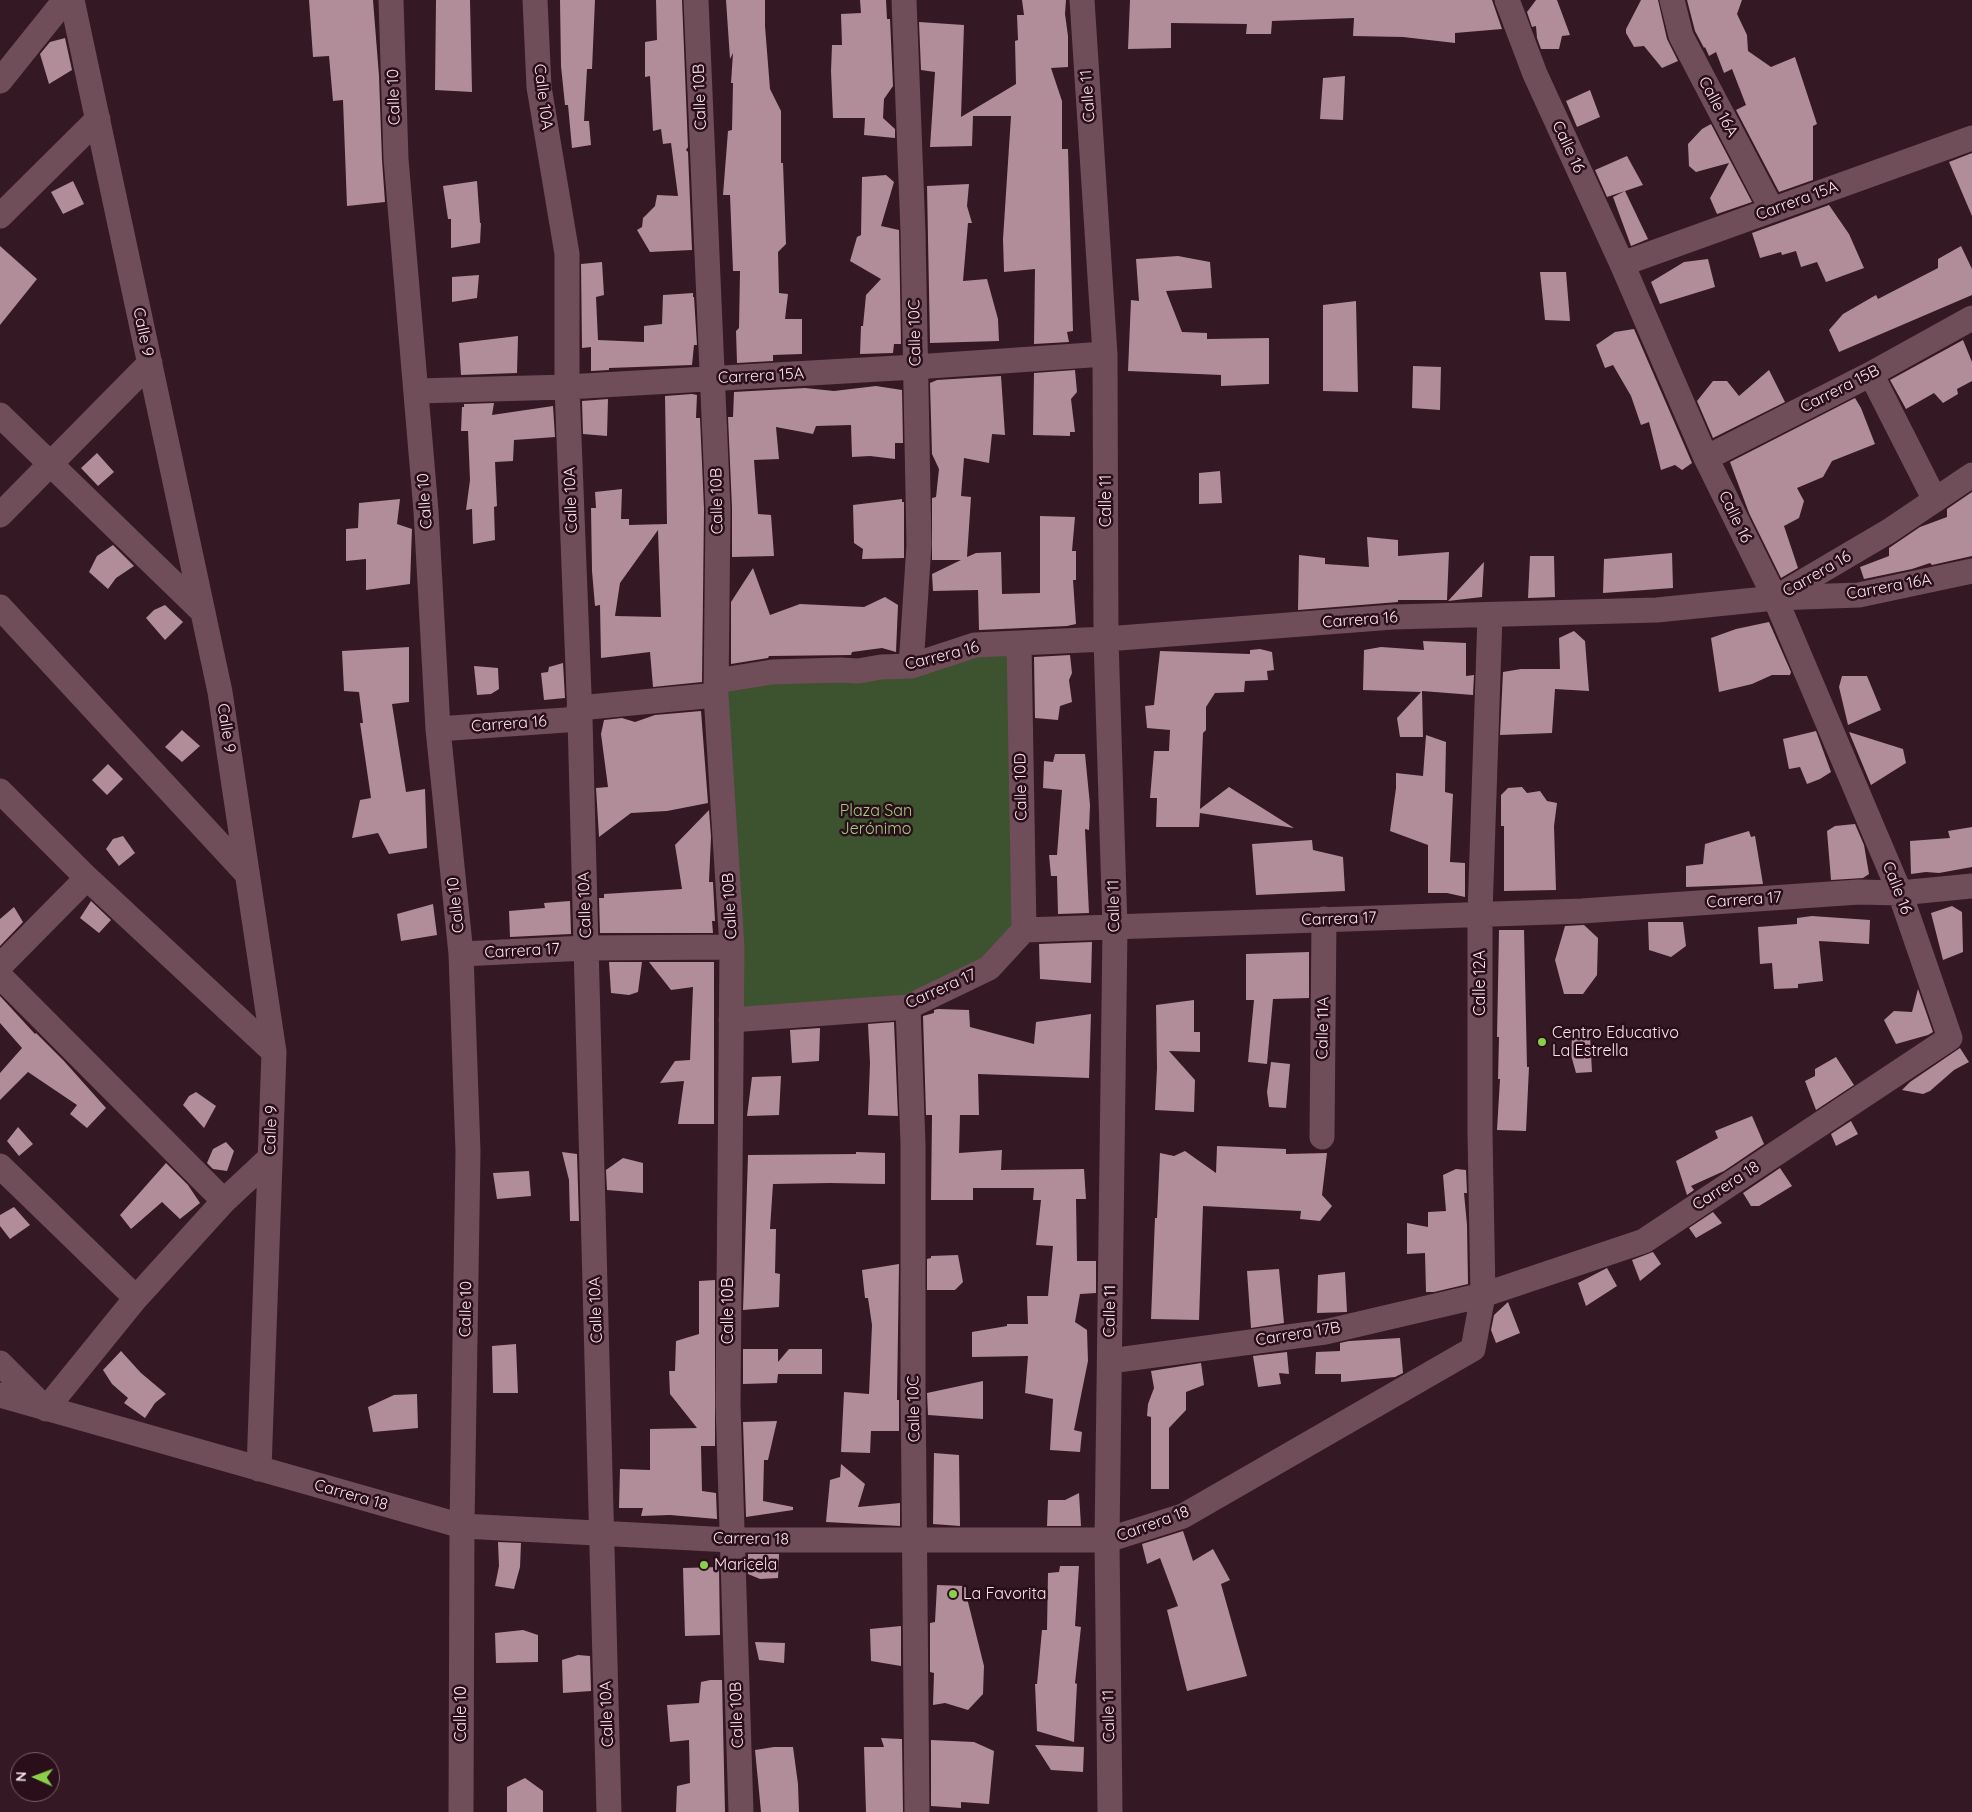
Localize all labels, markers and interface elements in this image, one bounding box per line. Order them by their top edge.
street label: Calle 10A [529,63,557,131]
street label: Calle 10B [689,63,711,131]
street label: Calle 10 [383,69,405,125]
street label: Calle 11 [1077,69,1099,123]
street label: Calle 16A [1694,74,1742,140]
street label: Calle 16 [1548,118,1588,176]
street label: Carrera 15A [1753,177,1841,225]
street label: Calle 10C [905,300,925,366]
street label: Calle 9 [128,306,158,358]
street label: Carrera 15B [1797,361,1883,417]
street label: Carrera 15A [717,364,805,388]
street label: Calle 10A [560,466,582,534]
street label: Calle 10B [707,468,727,534]
street label: Calle 10 [413,472,437,530]
street label: Calle 11 [1096,475,1116,527]
street label: Calle 16 [1714,488,1756,546]
street label: Carrera 16 [1779,547,1855,601]
street label: Carrera 16A [1845,570,1933,604]
street label: Carrera 16 [1322,608,1398,632]
street label: Carrera 16 [903,638,981,674]
street label: Calle 9 [213,702,239,754]
street label: Carrera 16 [471,712,547,736]
street label: Calle 10D [1011,753,1031,821]
park label: Plaza San Jerónimo [840,801,912,839]
street label: Calle 16 [1878,859,1916,917]
street label: Calle 10A [574,871,596,939]
street label: Calle 10B [719,872,741,940]
street label: Calle 10 [444,876,468,934]
street label: Calle 11 [1104,880,1124,932]
street label: Carrera 17 [1706,888,1782,912]
street label: Carrera 17 [1301,908,1377,930]
street label: Carrera 17 [484,939,560,963]
street label: Calle 12A [1470,950,1490,1016]
street label: Carrera 17 [903,965,979,1013]
street label: Calle 11A [1313,996,1333,1060]
place label: Centro Educativo La Estrella [1552,1023,1679,1061]
marker: Centro Educativo La Estrella [1536,1036,1548,1048]
street label: Calle 9 [261,1105,281,1155]
street label: Carrera 18 [1689,1157,1763,1215]
street label: Calle 10A [585,1276,607,1344]
street label: Calle 10B [718,1278,738,1344]
street label: Calle 10 [456,1281,476,1337]
street label: Calle 11 [1100,1285,1120,1337]
street label: Carrera 17B [1254,1318,1342,1350]
street label: Calle 10C [904,1376,924,1442]
street label: Carrera 18 [312,1475,390,1515]
street label: Carrera 18 [1114,1502,1192,1546]
street label: Carrera 18 [713,1529,789,1549]
place label: Maricela [714,1555,777,1575]
marker: Maricela [698,1559,710,1571]
place label: La Favorita [963,1584,1047,1604]
marker: La Favorita [947,1588,959,1600]
street label: Calle 10A [596,1680,618,1748]
street label: Calle 10B [726,1681,748,1749]
street label: Calle 10 [451,1686,471,1742]
street label: Calle 11 [1099,1690,1119,1742]
north arrow [10,1752,60,1802]
text: N [12,1771,30,1782]

